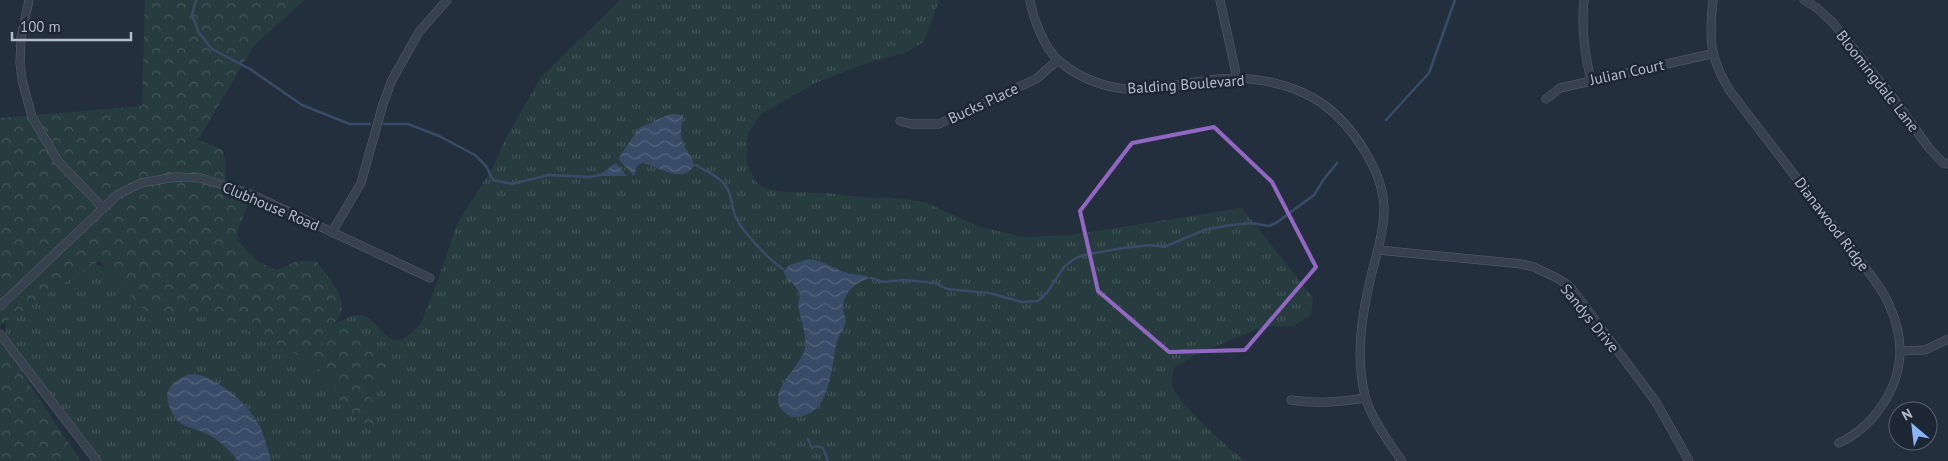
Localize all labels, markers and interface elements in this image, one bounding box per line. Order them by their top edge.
scale bar [12,10,131,42]
text: 100 m [20,17,61,36]
street label: Bloomingdale Lane [1832,26,1924,136]
street label: Julian Court [1587,55,1666,89]
street label: Balding Boulevard [1127,70,1245,98]
street label: Bucks Place [945,78,1021,128]
street label: Dianawood Ridge [1791,173,1873,275]
street label: Clubhouse Road [220,177,322,235]
street label: Sandys Drive [1557,280,1623,356]
north arrow [1888,401,1938,451]
text: N [1899,404,1915,425]

